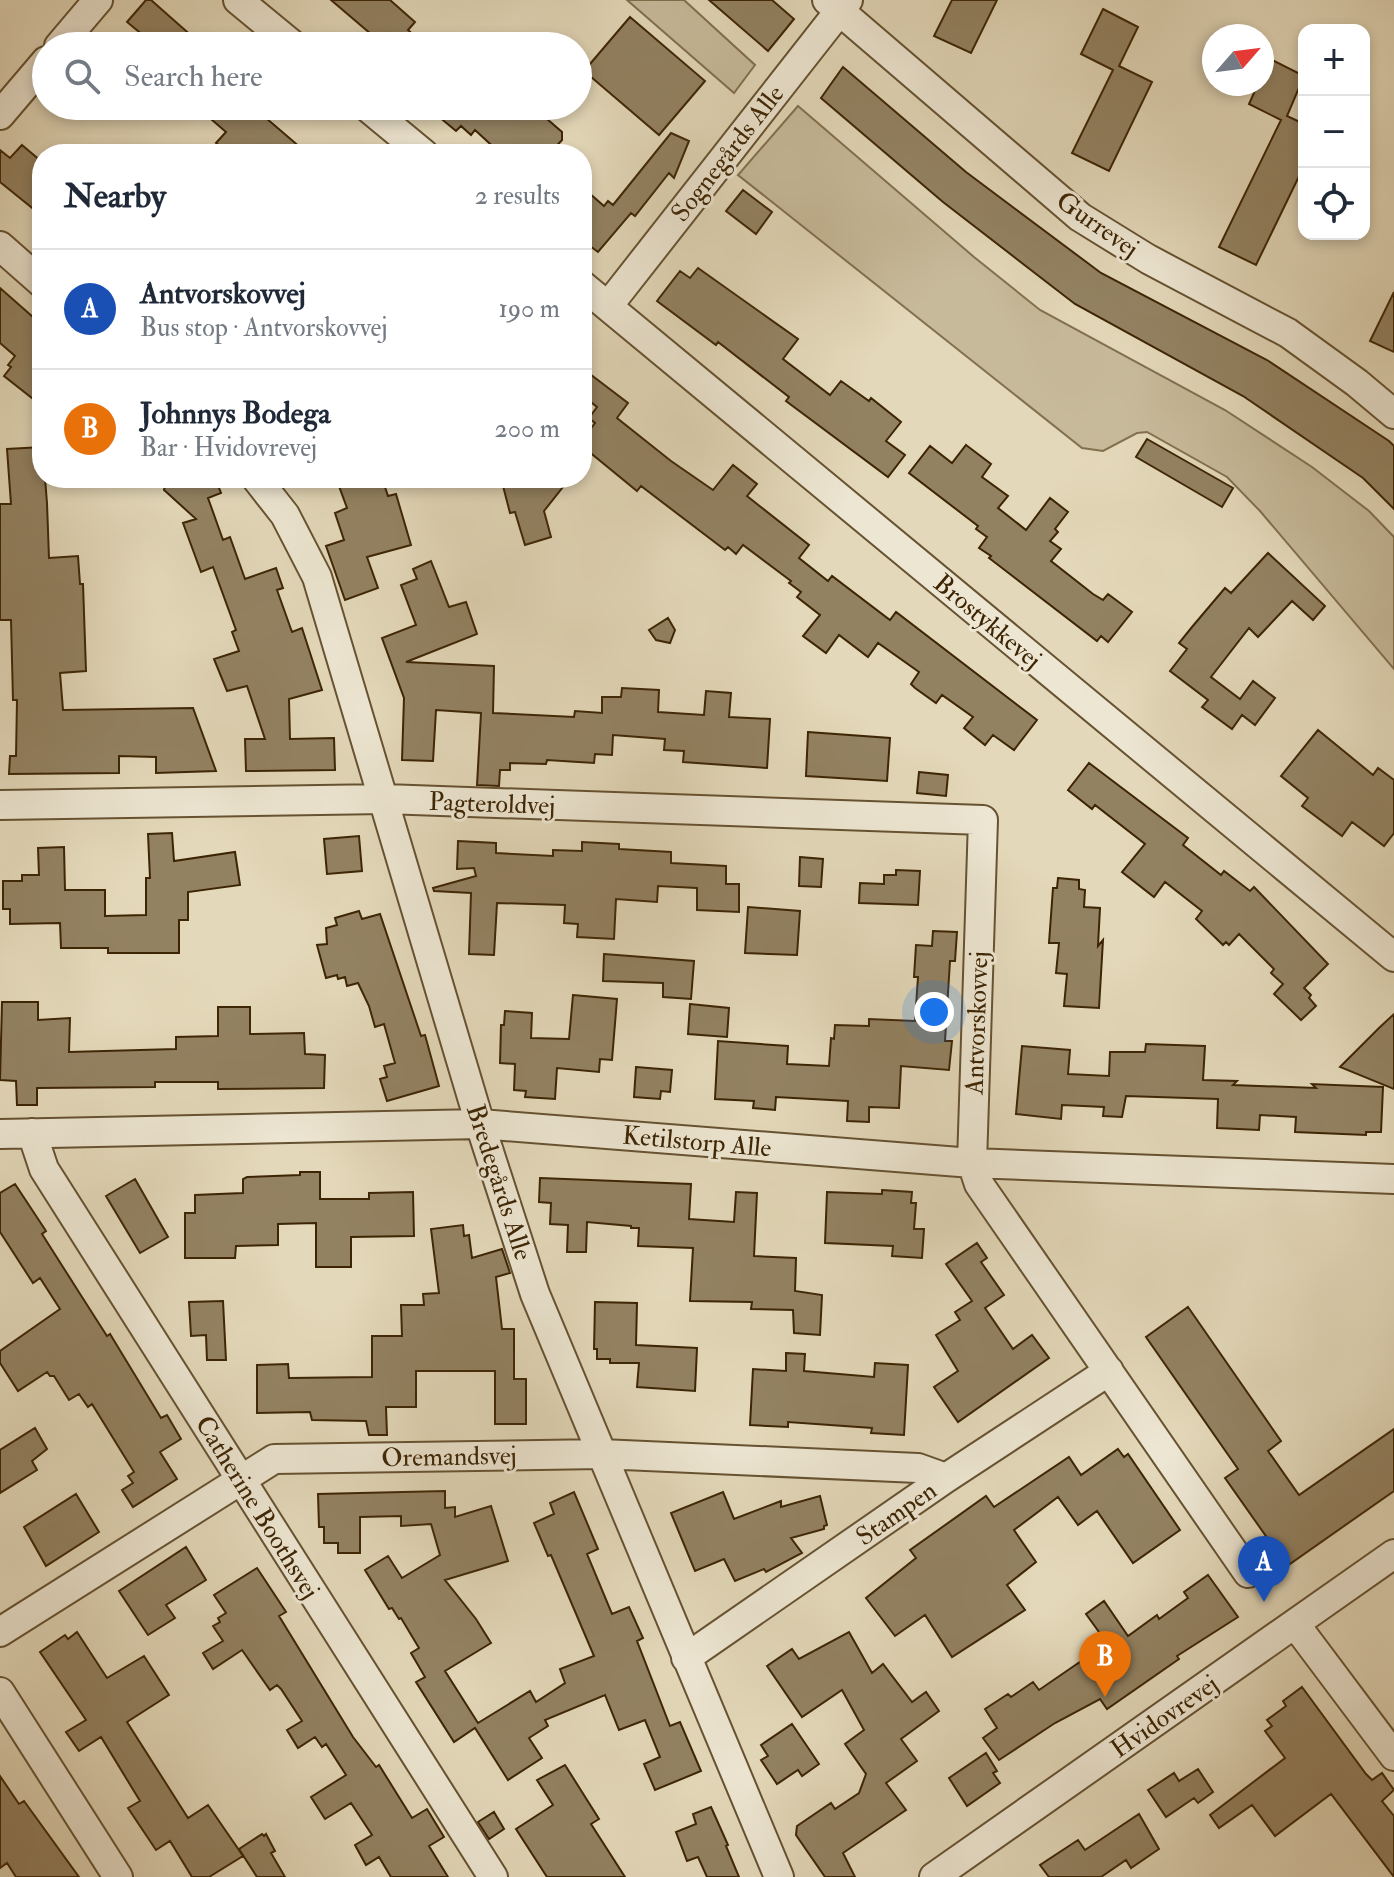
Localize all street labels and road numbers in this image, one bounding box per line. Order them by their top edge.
street label: Sognegårds Alle [664,79,791,228]
street label: Gurrevej [1050,185,1145,265]
street label: Brostykkevej [927,567,1048,676]
street label: Pagteroldvej [428,786,556,822]
street label: Antvorskovvej [958,951,995,1096]
street label: Bredegårds Alle [459,1100,539,1264]
street label: Ketilstorp Alle [621,1120,773,1165]
street label: Catherine Boothsvej [188,1410,326,1605]
street label: Oremandsvej [381,1440,517,1474]
street label: Stampen [850,1475,944,1554]
street label: Hvidovrevej [1105,1668,1224,1765]

